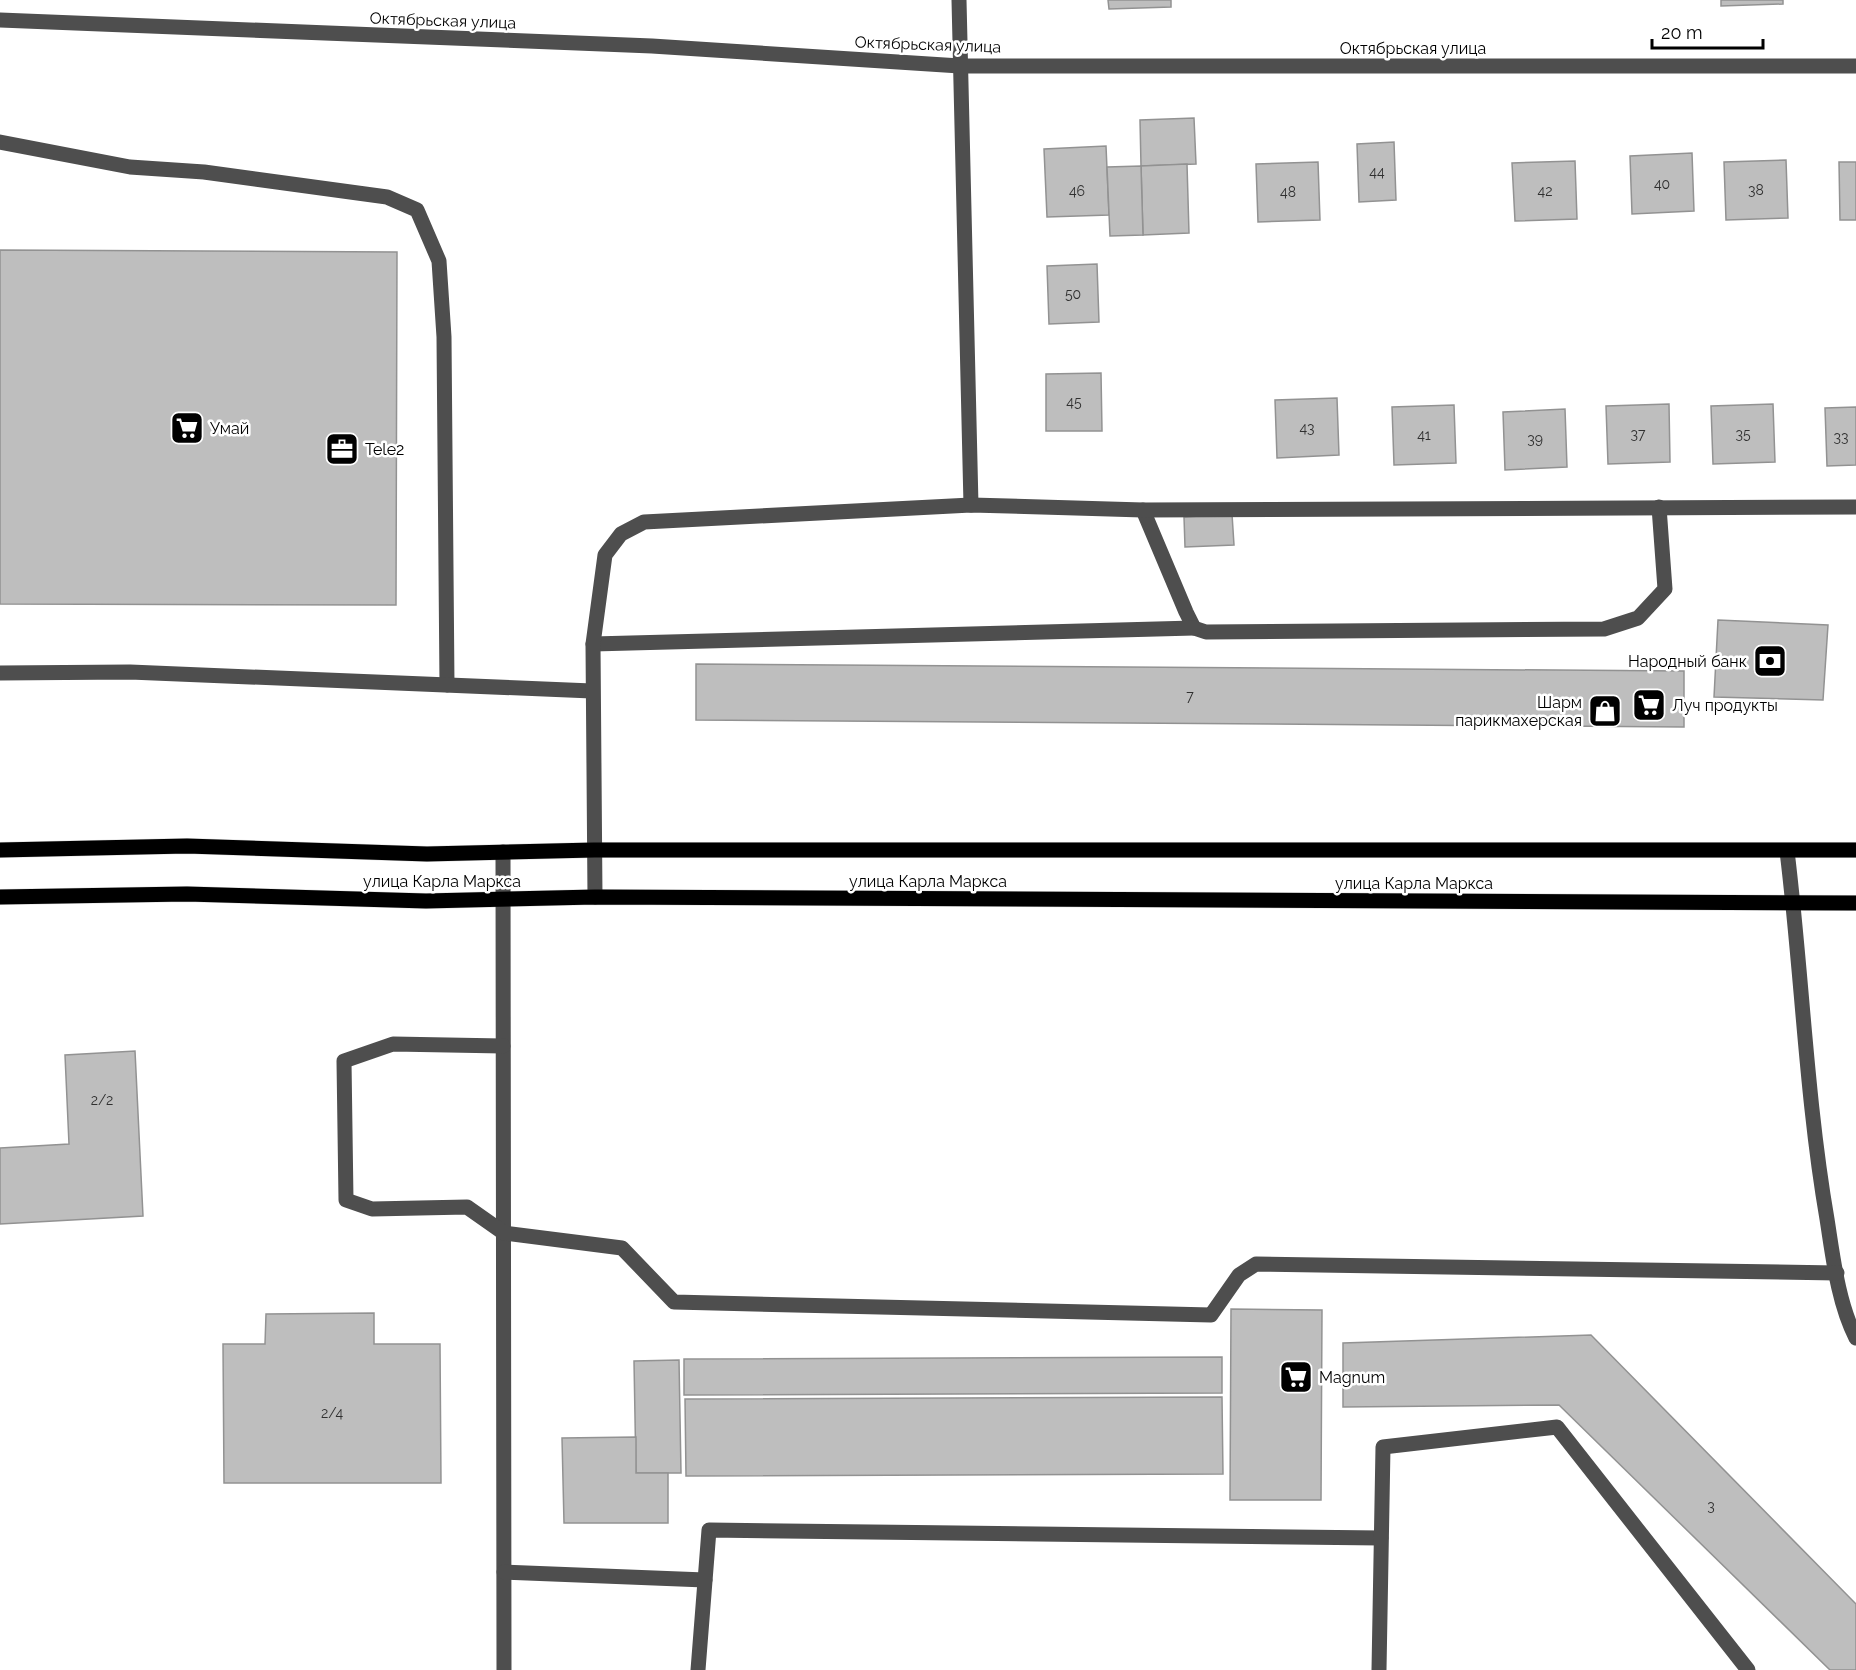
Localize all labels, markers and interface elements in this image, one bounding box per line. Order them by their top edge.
street label: Октябрьская улица [369,8,516,33]
scale bar [1652,12,1763,50]
text: 20 m [1661,22,1703,43]
street label: Октябрьская улица [854,32,1001,57]
street label: Октябрьская улица [1340,39,1486,58]
house number: 44 [1369,164,1385,180]
house number: 40 [1654,176,1670,192]
house number: 38 [1748,182,1764,198]
house number: 46 [1069,183,1085,199]
house number: 42 [1538,183,1552,199]
house number: 48 [1280,184,1296,200]
house number: 50 [1065,286,1081,302]
house number: 45 [1066,394,1082,410]
supermarket icon: Умай [169,410,205,446]
place label: Умай [210,419,249,438]
house number: 43 [1299,420,1315,436]
house number: 37 [1631,426,1646,442]
house number: 35 [1735,426,1751,442]
house number: 41 [1417,427,1431,443]
house number: 33 [1834,429,1848,445]
office icon: Tele2 [324,431,360,467]
house number: 39 [1527,431,1543,447]
place label: Tele2 [365,440,404,459]
bank icon: Народный банк [1752,643,1788,679]
place label: Народный банк [1628,652,1747,671]
supermarket icon: Луч продукты [1631,687,1667,723]
house number: 7 [1186,688,1194,704]
place label: Шарм парикмахерская [1455,693,1582,730]
shop icon: Шарм парикмахерская [1587,693,1623,729]
place label: Луч продукты [1672,696,1778,715]
street label: улица Карла Маркса [363,872,521,891]
street label: улица Карла Маркса [849,872,1007,891]
street label: улица Карла Маркса [1335,874,1493,893]
house number: 2/2 [91,1092,113,1108]
supermarket icon: Magnum [1278,1359,1314,1395]
place label: Magnum [1319,1368,1385,1387]
house number: 2/4 [321,1405,343,1421]
house number: 3 [1707,1498,1715,1514]

